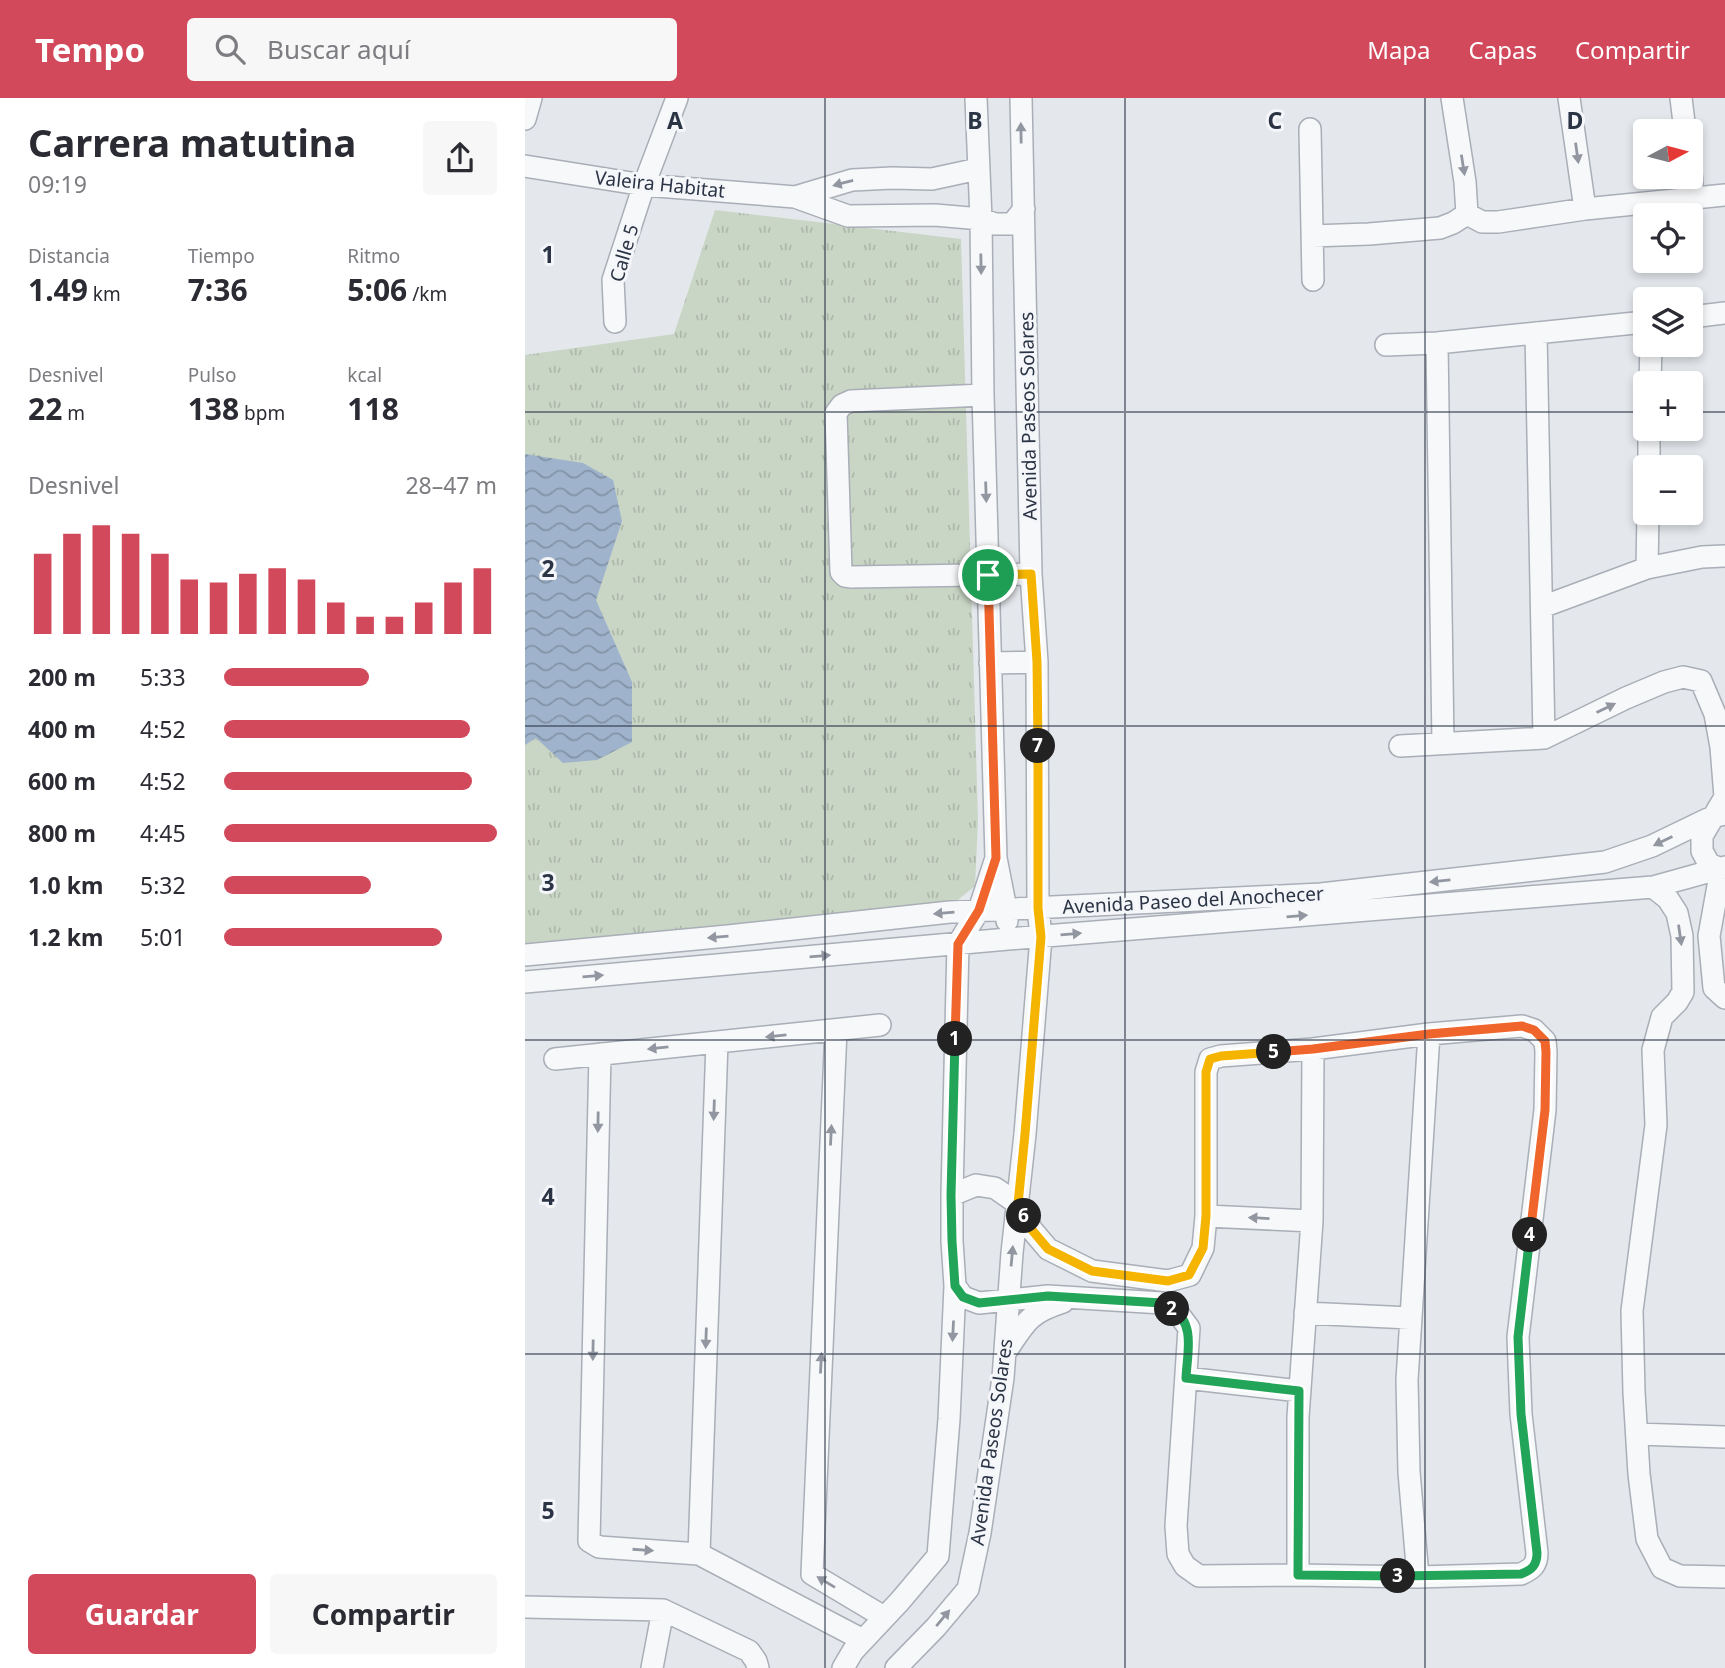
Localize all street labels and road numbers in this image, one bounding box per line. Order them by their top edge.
street label: Valeira Habitat [594,164,727,204]
street label: Calle 5 [603,221,645,285]
street label: Avenida Paseos Solares [1013,311,1043,521]
street label: Avenida Paseo del Anochecer [1062,880,1325,920]
street label: Avenida Paseos Solares [964,1337,1018,1547]

